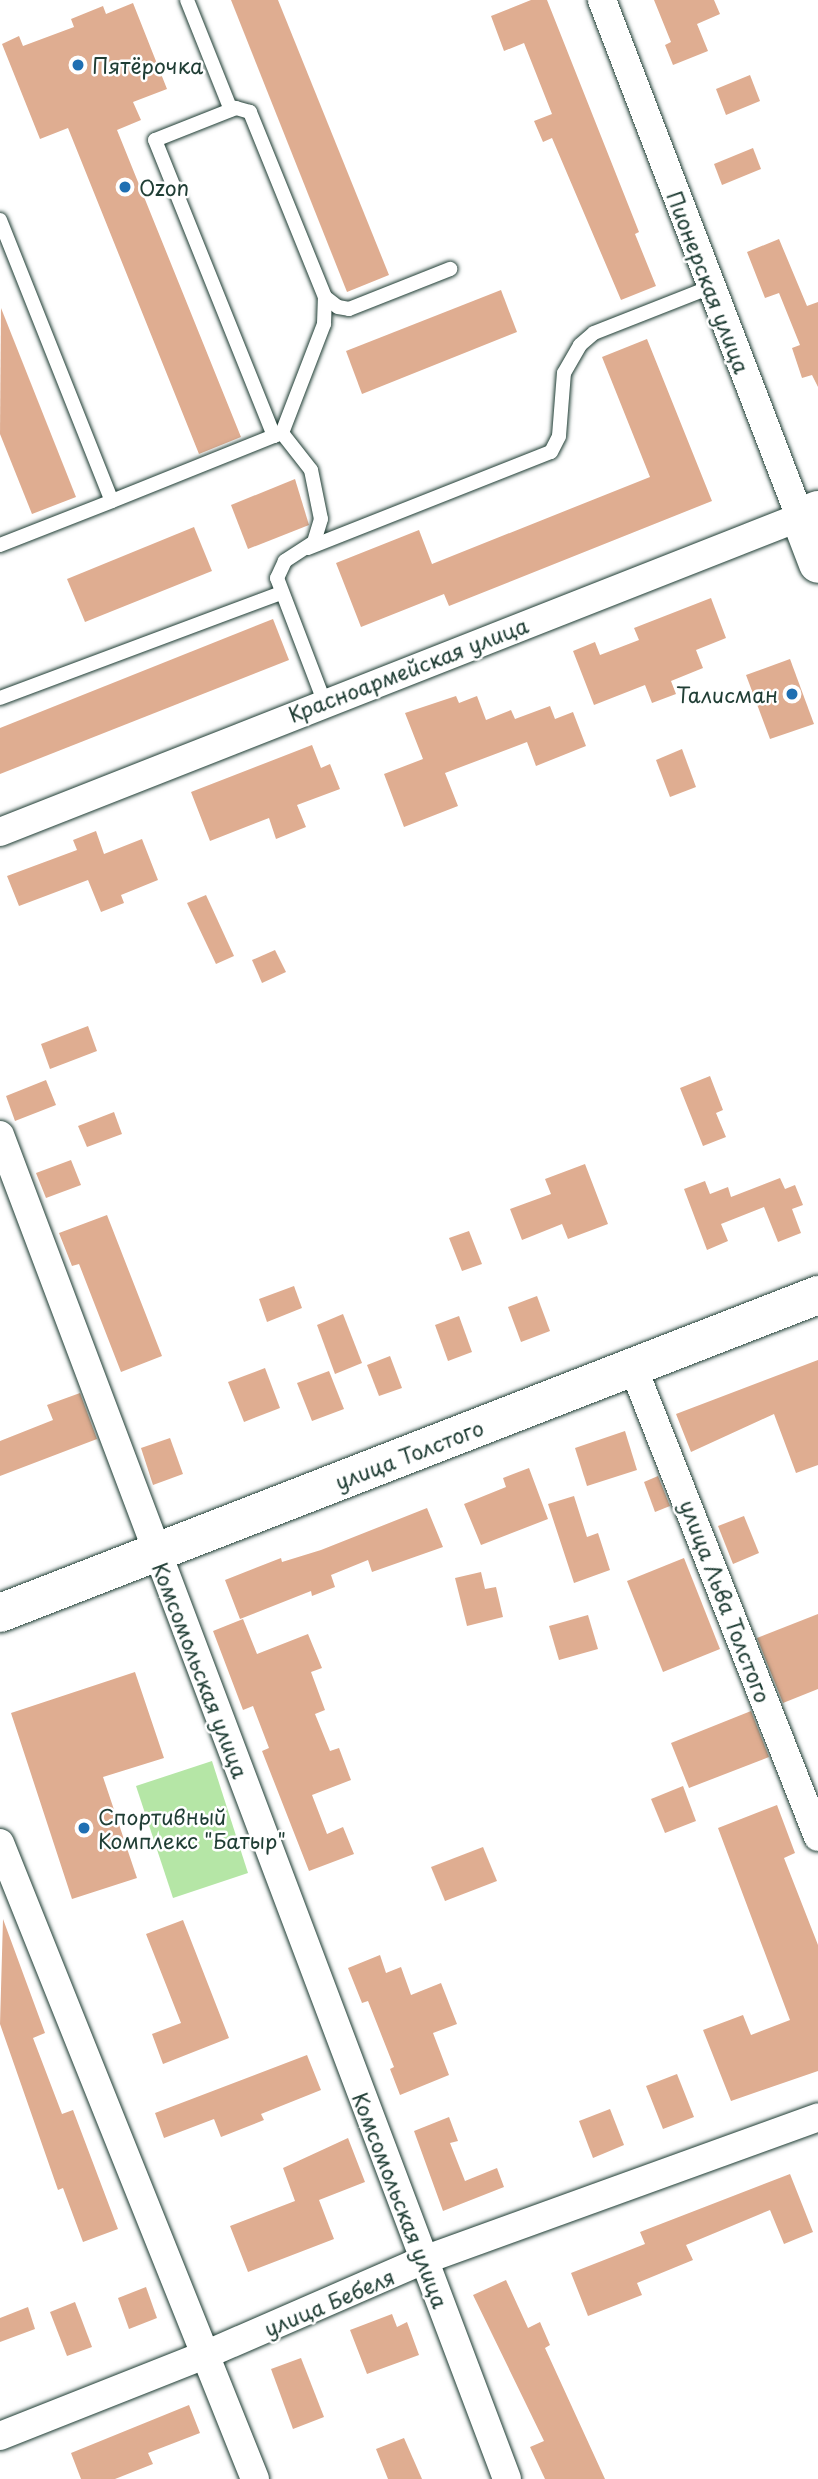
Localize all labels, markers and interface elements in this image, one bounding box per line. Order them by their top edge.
place label: Пятёрочка [92,52,203,78]
marker: Пятёрочка [70,57,86,73]
place label: Ozon [139,174,189,200]
marker: Ozon [117,179,133,195]
street label: Пионерская улица [662,187,756,377]
street label: Красноармейская улица [284,611,532,727]
place label: Талисман [676,681,778,707]
marker: Талисман [784,686,800,702]
street label: улица Толстого [331,1414,487,1494]
street label: улица Льва Толстого [675,1496,777,1706]
street label: Комсомольская улица [148,1558,254,1782]
place label: Спортивный Комплекс "Батыр" [98,1803,286,1853]
marker: Спортивный Комплекс "Батыр" [76,1820,92,1836]
street label: Комсомольская улица [348,2088,454,2312]
street label: улица Бебеля [259,2263,399,2341]

